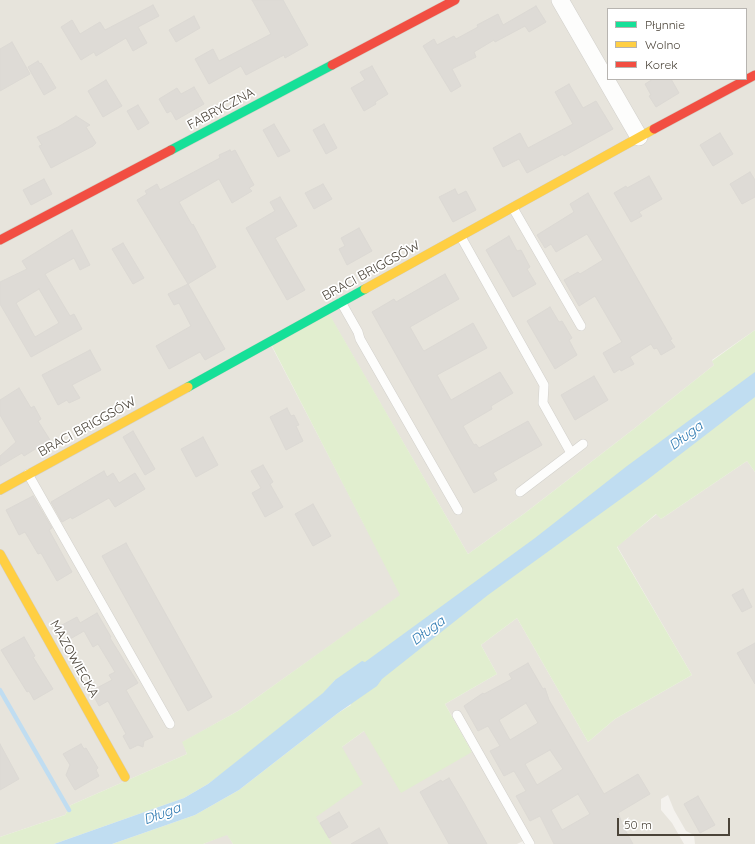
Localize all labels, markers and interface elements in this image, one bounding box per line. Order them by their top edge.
legend [607,8,747,80]
text: Płynnie [645,17,685,32]
text: Wolno [645,37,681,52]
text: Korek [645,57,678,72]
street label: FABRYCZNA [185,85,257,133]
street label: BRACI BRIGGSÓW [319,238,423,304]
street label: BRACI BRIGGSÓW [35,394,139,460]
water label: Długa [666,418,706,454]
water label: Długa [408,613,448,649]
street label: MAZOWIECKA [46,618,102,700]
water label: Długa [141,800,183,828]
scale bar [619,810,732,836]
text: 50 m [624,817,652,832]

